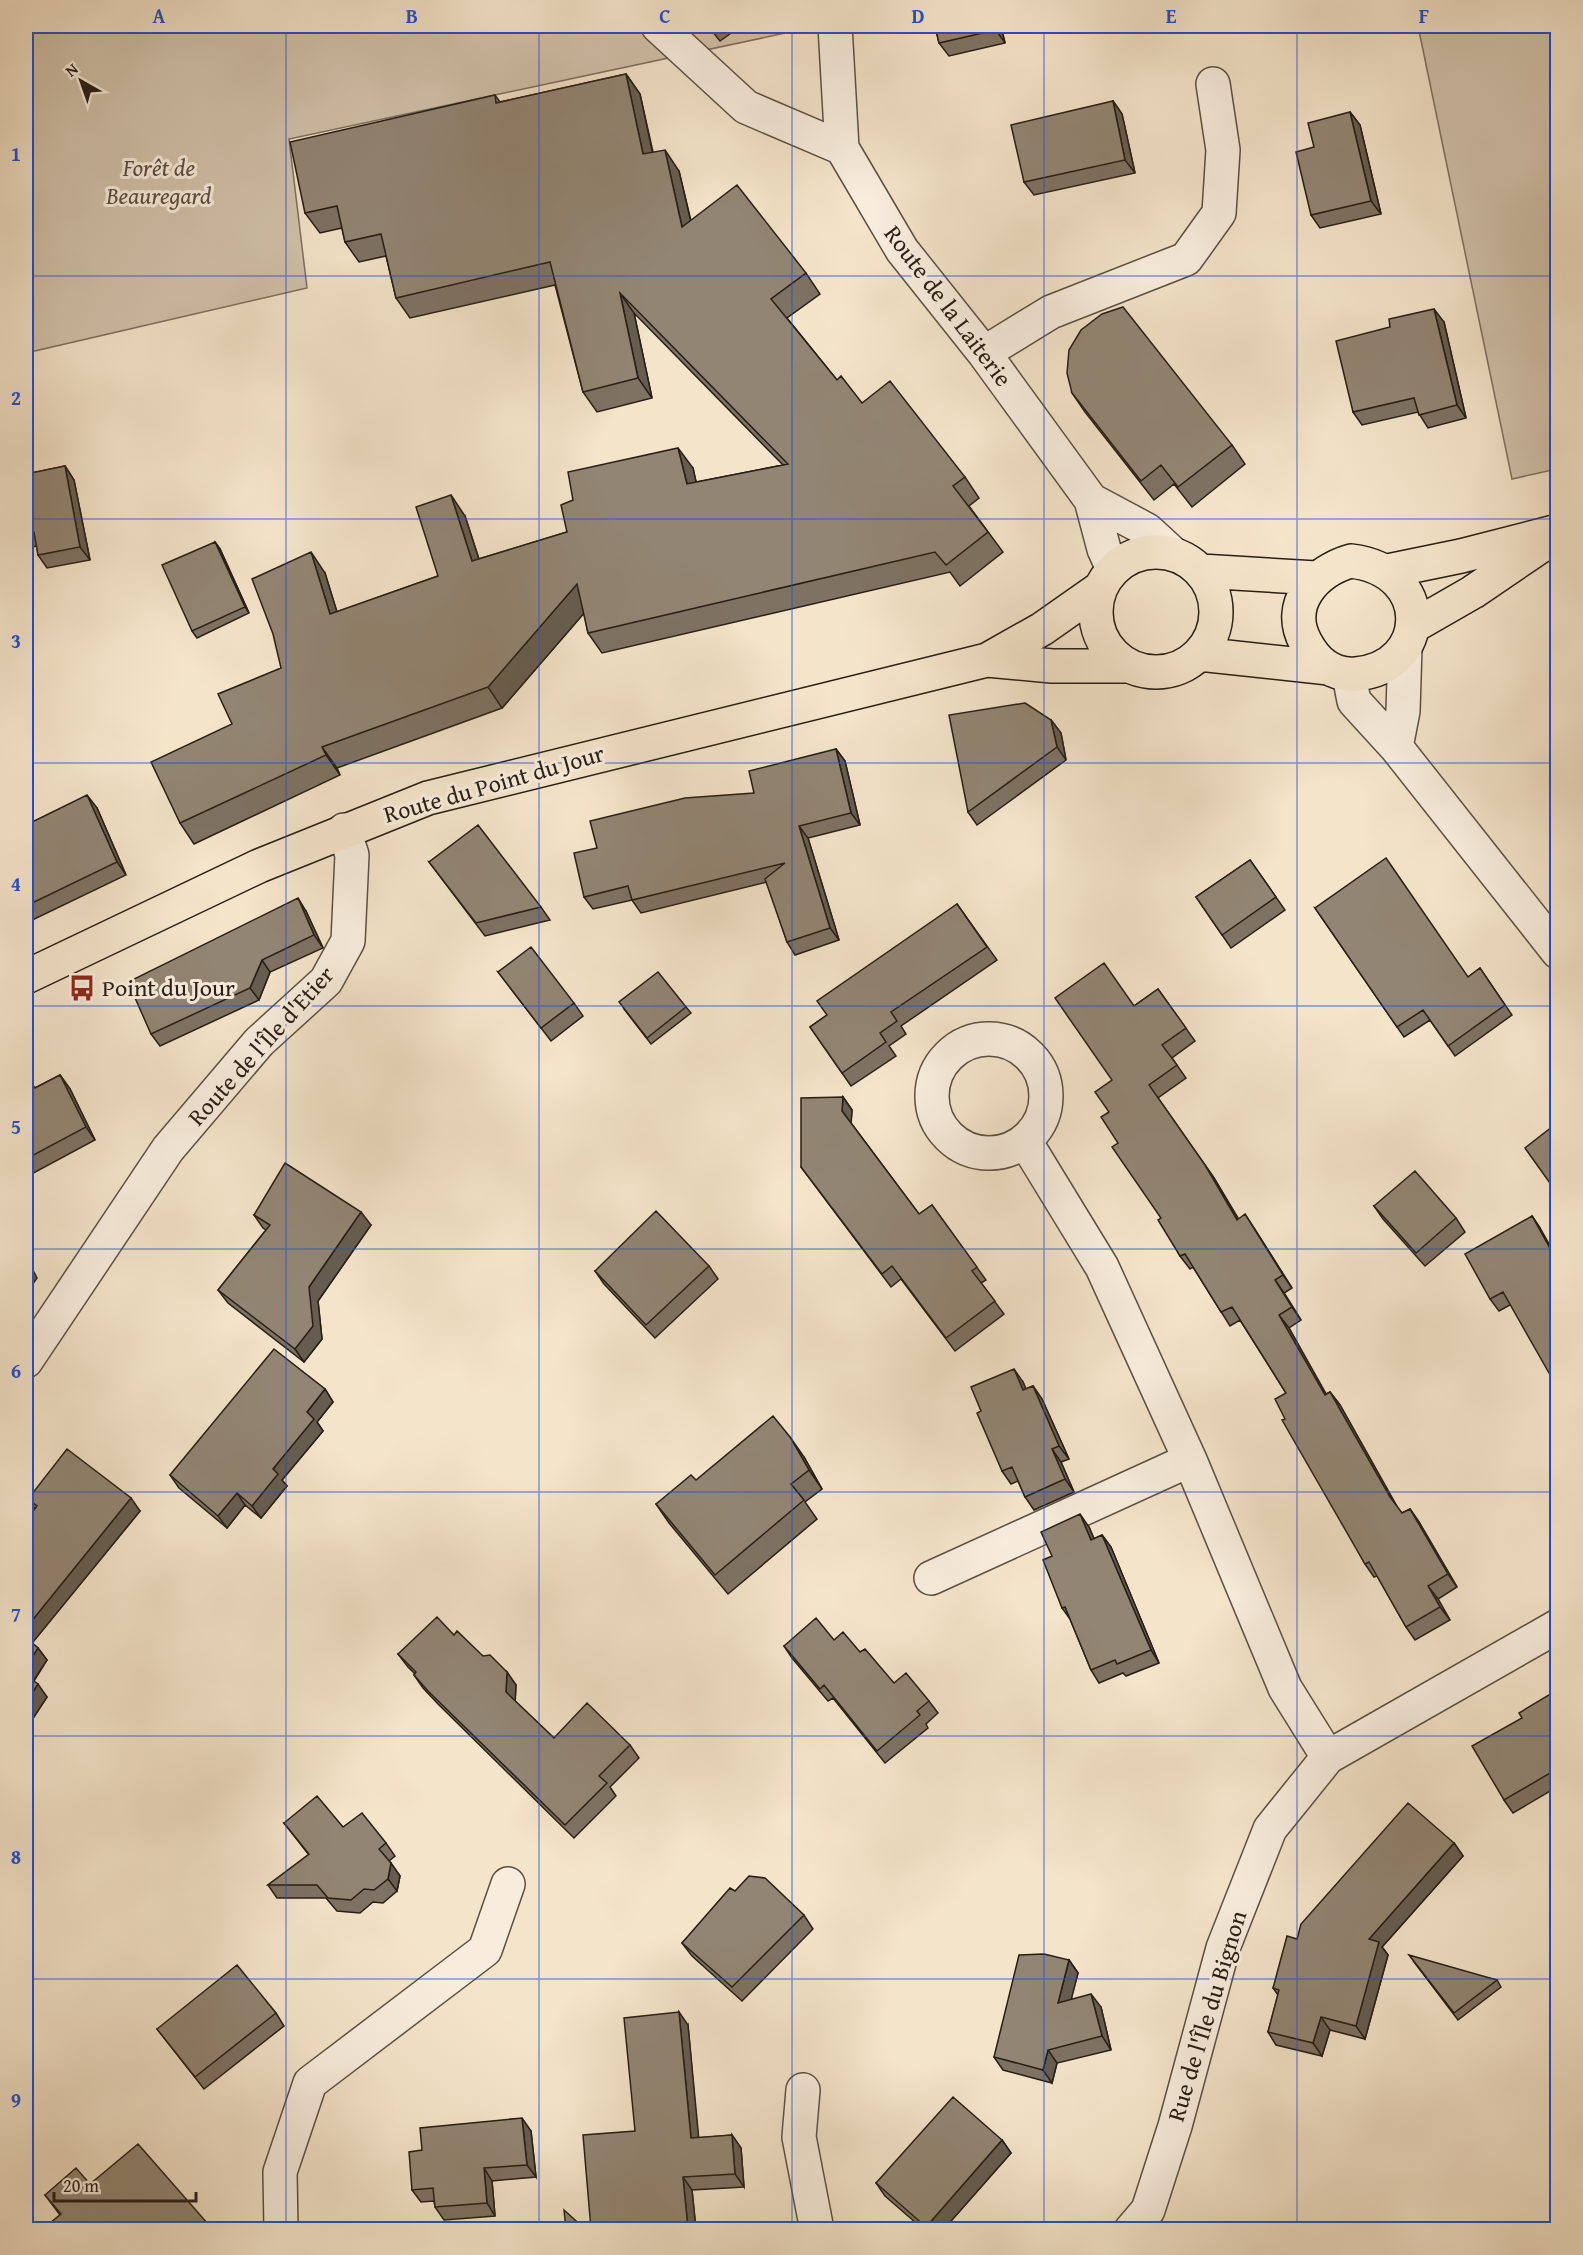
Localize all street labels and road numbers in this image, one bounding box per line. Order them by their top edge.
street label: Route de la Laiterie [876,218,1021,394]
street label: Route du Point du Jour [379,735,608,832]
street label: Route de l'Île d'Etier [179,958,342,1133]
street label: Rue de l'Île du Bignon [1158,1906,1255,2126]

